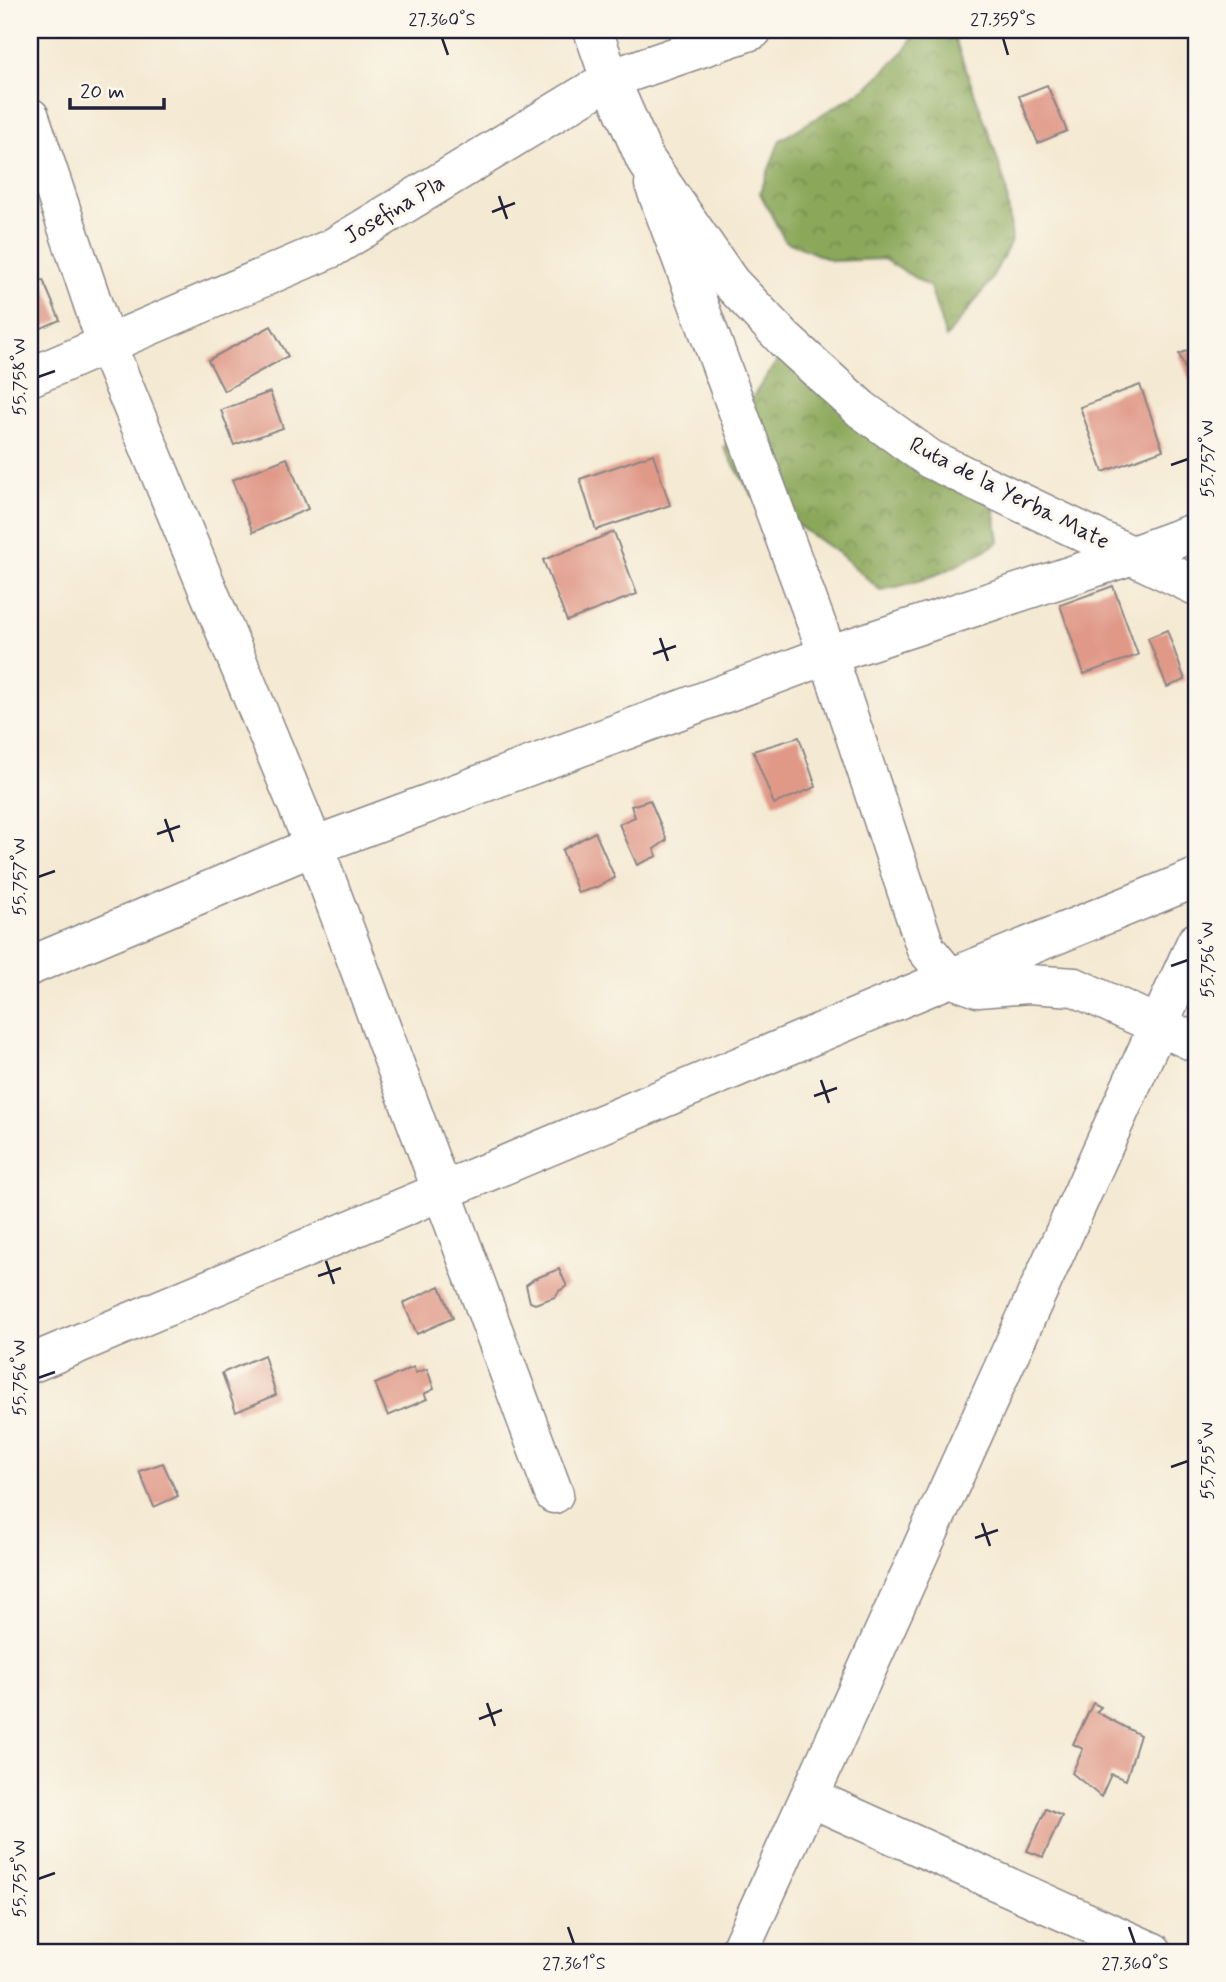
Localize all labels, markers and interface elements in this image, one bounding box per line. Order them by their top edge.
text: 27.360°S [408,8,476,32]
text: 27.359°S [970,8,1036,32]
scale bar [70,66,164,110]
text: 20 m [80,78,125,106]
street label: Josefina Pla [339,168,451,252]
text: 55.758°W [8,338,32,416]
text: 55.757°W [1196,420,1220,498]
street label: Ruta de la Yerba Mate [904,431,1114,557]
text: 55.757°W [8,838,32,916]
text: 55.756°W [1196,922,1220,998]
text: 55.756°W [8,1340,32,1416]
text: 55.755°W [1196,1422,1220,1500]
text: 55.755°W [8,1840,32,1918]
text: 27.361°S [542,1952,606,1976]
text: 27.360°S [1101,1952,1169,1976]

